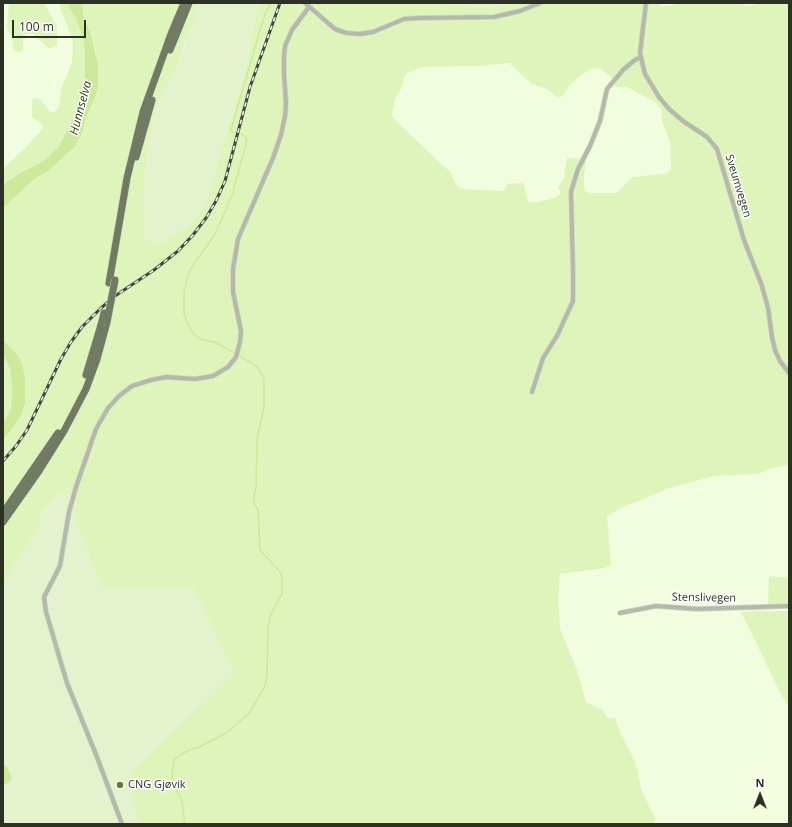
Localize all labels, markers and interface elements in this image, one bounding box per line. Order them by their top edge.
scale bar [14,12,88,38]
text: 100 m [19,18,54,35]
water label: Hunnselva [67,79,95,137]
street label: Sveumvegen [722,153,754,219]
street label: Stenslivegen [672,591,736,605]
north arrow [740,775,780,815]
text: N [756,775,764,790]
place label: CNG Gjøvik [128,778,186,792]
marker: CNG Gjøvik [115,780,125,790]

